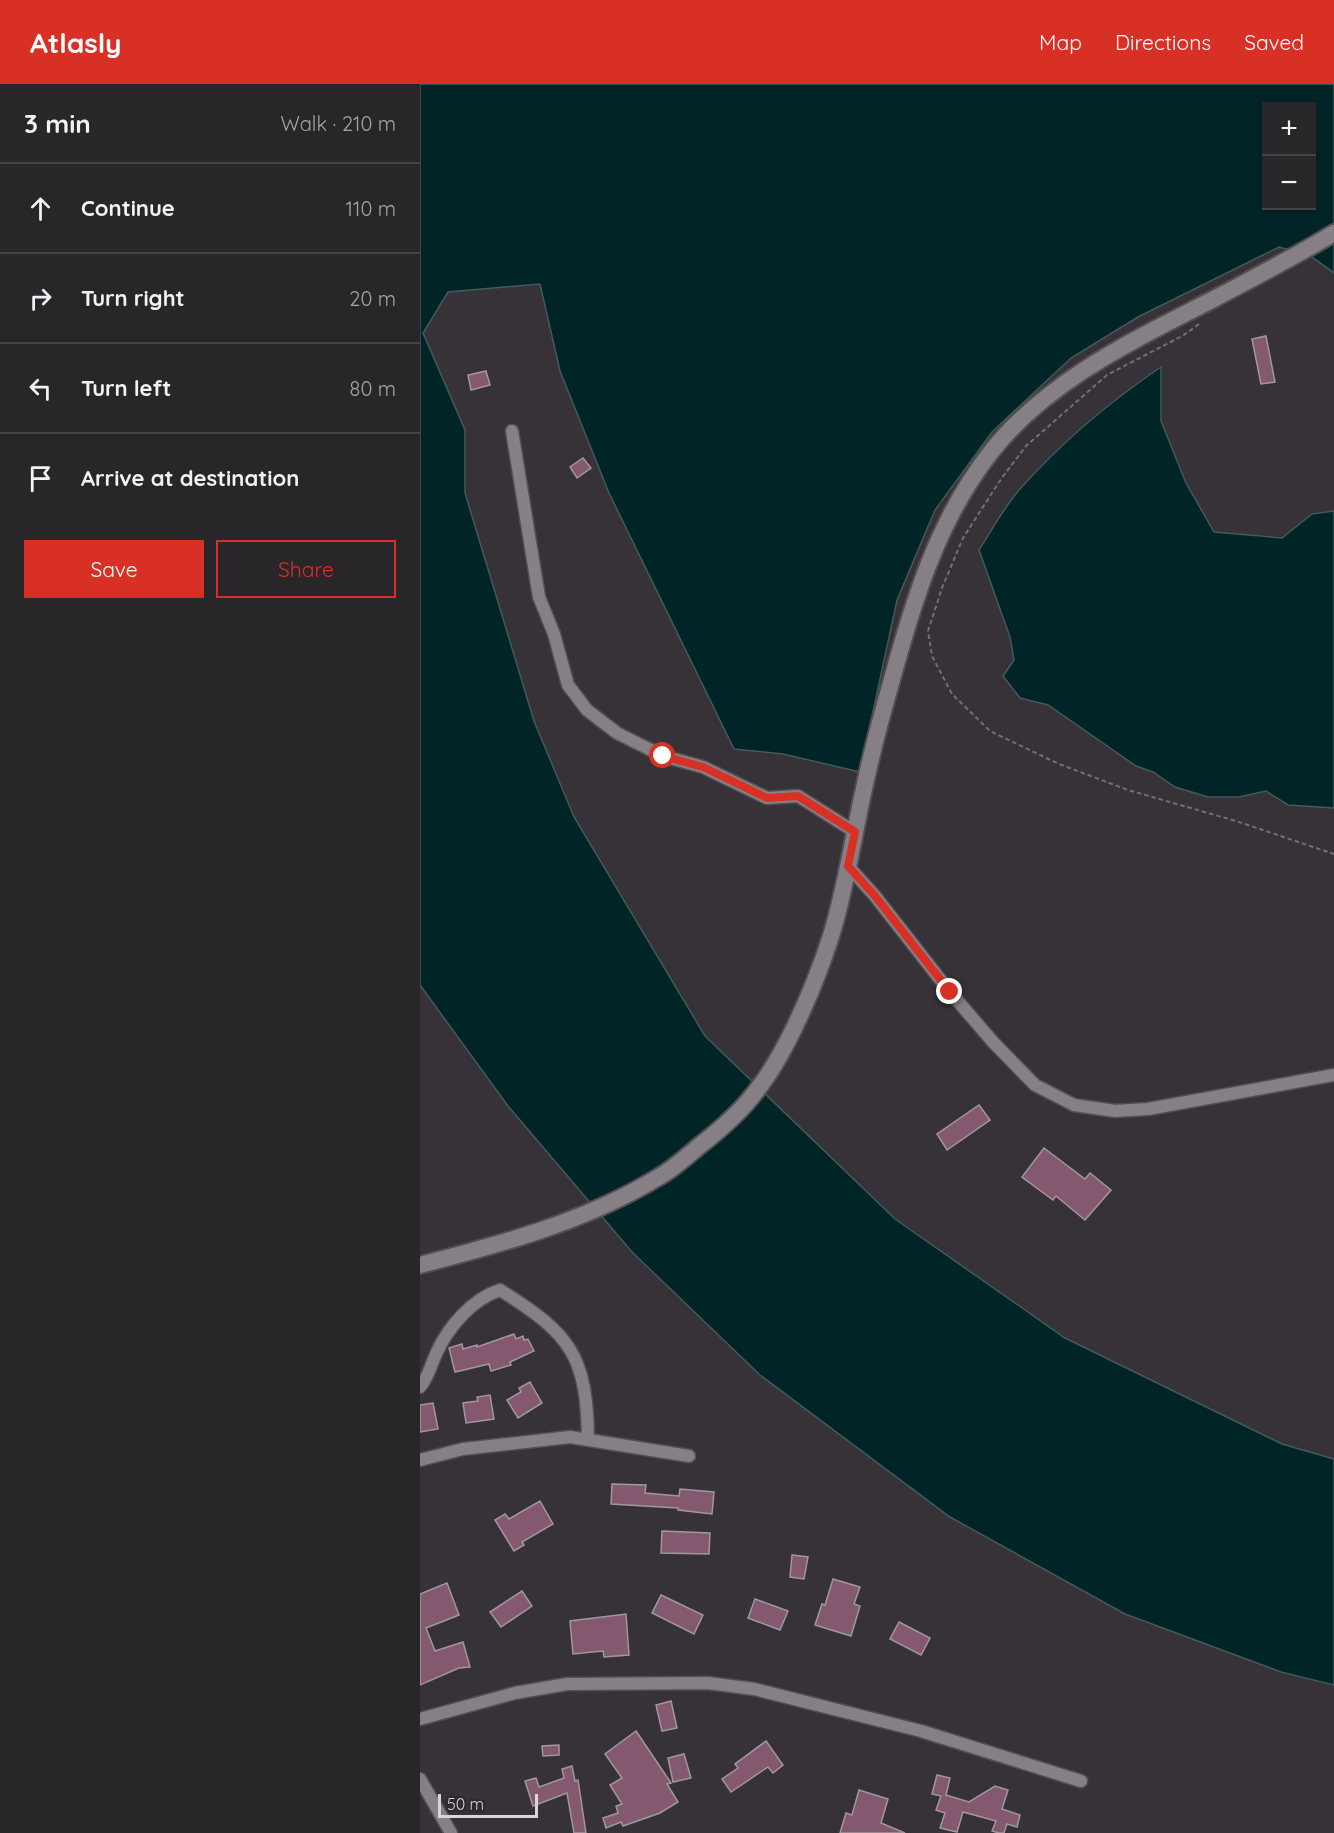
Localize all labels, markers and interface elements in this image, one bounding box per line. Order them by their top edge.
text: Atlasly [30,25,121,60]
text: Map [1039,29,1082,55]
text: Directions [1115,29,1211,55]
text: Saved [1244,29,1304,55]
map controls [1262,102,1316,210]
button: + [1262,102,1316,156]
text: 3 min [24,107,91,140]
text: Walk · 210 m [281,111,396,136]
button: − [1262,156,1316,210]
icon: ahead [24,192,57,225]
text: Continue [81,194,175,222]
text: 110 m [346,196,396,221]
icon: right [24,282,57,315]
text: Turn right [81,284,185,312]
text: 20 m [349,286,396,311]
icon: left [24,372,57,405]
text: Turn left [81,374,171,402]
text: 80 m [350,376,396,401]
icon: arrive [24,462,57,495]
text: Arrive at destination [81,464,299,492]
button: Save [24,540,204,598]
button: Share [216,540,396,598]
route start [649,742,675,768]
route end [936,978,962,1004]
scale bar [438,1791,538,1818]
text: 50 m [447,1794,484,1814]

